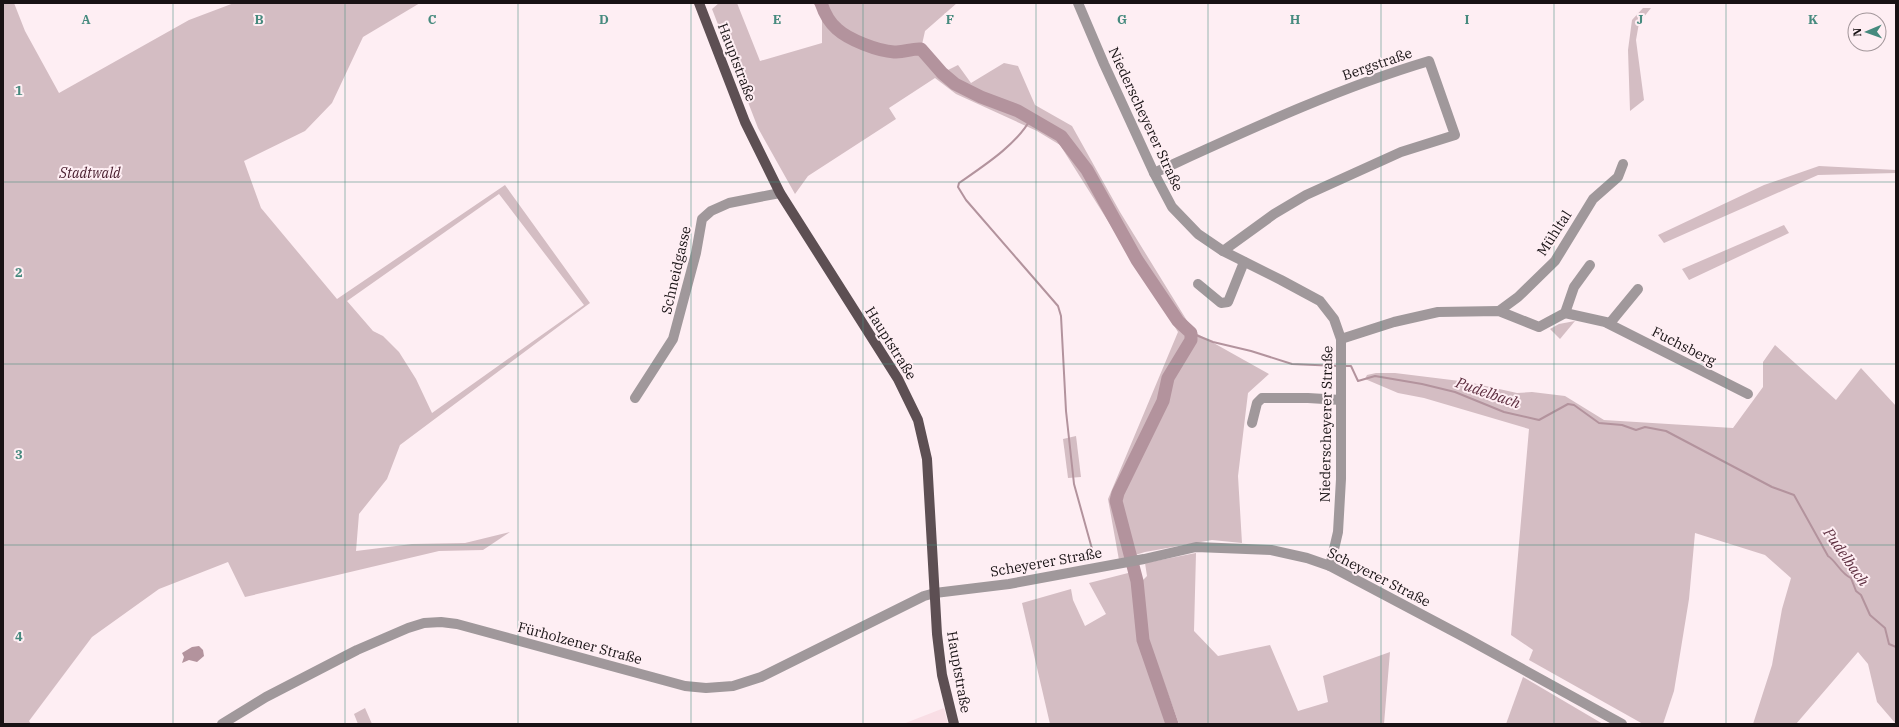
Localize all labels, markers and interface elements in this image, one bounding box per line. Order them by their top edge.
text: A [81,11,91,28]
text: B [254,11,264,28]
text: C [428,11,437,28]
text: D [599,11,609,28]
text: E [773,11,781,28]
text: F [946,11,954,28]
text: G [1117,11,1127,28]
text: H [1290,11,1301,28]
text: I [1465,11,1470,28]
text: J [1637,11,1644,28]
text: K [1808,11,1818,28]
north arrow [1847,12,1887,52]
street label: Hauptstraße [714,20,760,104]
text: N [1850,27,1864,37]
street label: Niederscheyerer Straße [1105,44,1187,194]
street label: Bergstraße [1340,44,1414,84]
text: 1 [15,82,23,99]
park label: Stadtwald [58,164,121,182]
street label: Mühltal [1533,207,1575,259]
street label: Schneidgasse [657,224,695,316]
text: 2 [15,264,23,281]
street label: Hauptstraße [861,303,921,383]
street label: Fuchsberg [1649,322,1719,370]
street label: Niederscheyerer Straße [1316,345,1336,503]
water label: Pudelbach [1452,372,1524,413]
text: 3 [15,446,23,463]
water label: Pudelbach [1819,523,1874,590]
street label: Scheyerer Straße [989,543,1103,581]
street label: Scheyerer Straße [1325,543,1433,611]
street label: Fürholzener Straße [516,618,644,668]
text: 4 [15,628,23,645]
street label: Hauptstraße [943,630,975,714]

